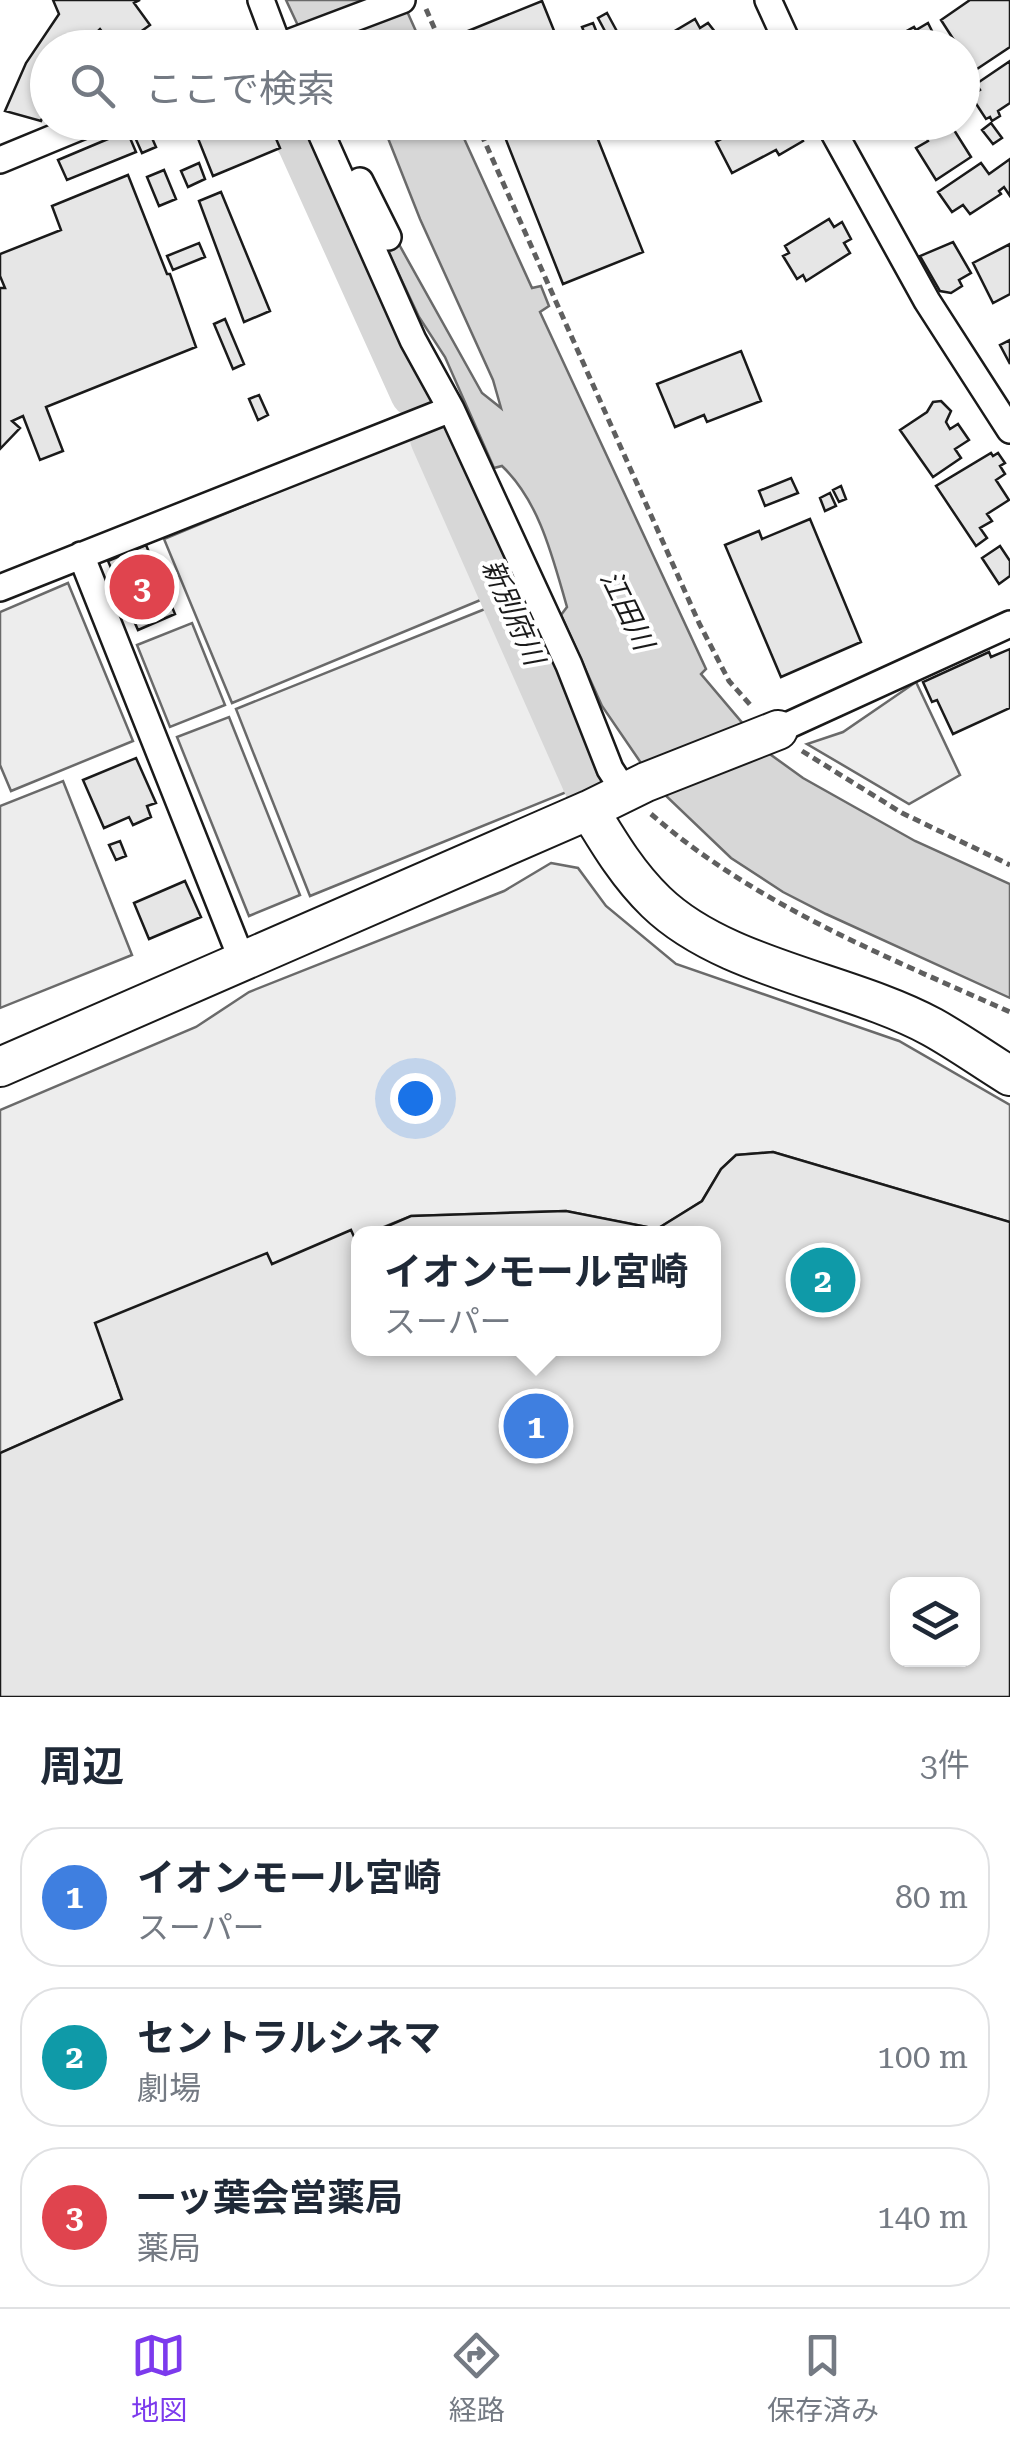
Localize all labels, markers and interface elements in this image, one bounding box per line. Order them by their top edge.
search box [30,30,980,140]
icon: search [65,58,120,113]
text: ここで検索 [145,67,335,111]
pin: 3 [110,550,174,624]
water label: 新別府川 [475,554,552,673]
water label: 江田川 [594,565,662,658]
your location [390,1073,441,1124]
popup [351,1226,721,1356]
pin: 2 [790,1242,856,1318]
text: イオンモール宮崎 [384,1250,688,1294]
text: スーパー [384,1303,512,1341]
pin: 1 [504,1388,568,1464]
map controls [890,1577,980,1667]
button: layers [890,1577,980,1667]
text: 周辺 [40,1742,124,1791]
text: 3件 [920,1746,970,1784]
text: イオンモール宮崎 [137,1856,441,1900]
text: 1 [66,1878,83,1916]
text: 80 m [895,1878,968,1916]
text: スーパー [137,1909,265,1947]
text: セントラルシネマ [137,2016,441,2060]
text: 2 [66,2038,83,2076]
text: 100 m [877,2038,968,2076]
text: 劇場 [137,2069,201,2107]
text: 一ッ葉会営薬局 [137,2176,403,2220]
text: 3 [66,2198,83,2236]
text: 140 m [877,2198,968,2236]
text: 薬局 [137,2229,201,2267]
tab: 地図 [131,2328,187,2428]
tab: 経路 [449,2328,505,2428]
tab: 保存済み [767,2328,879,2428]

